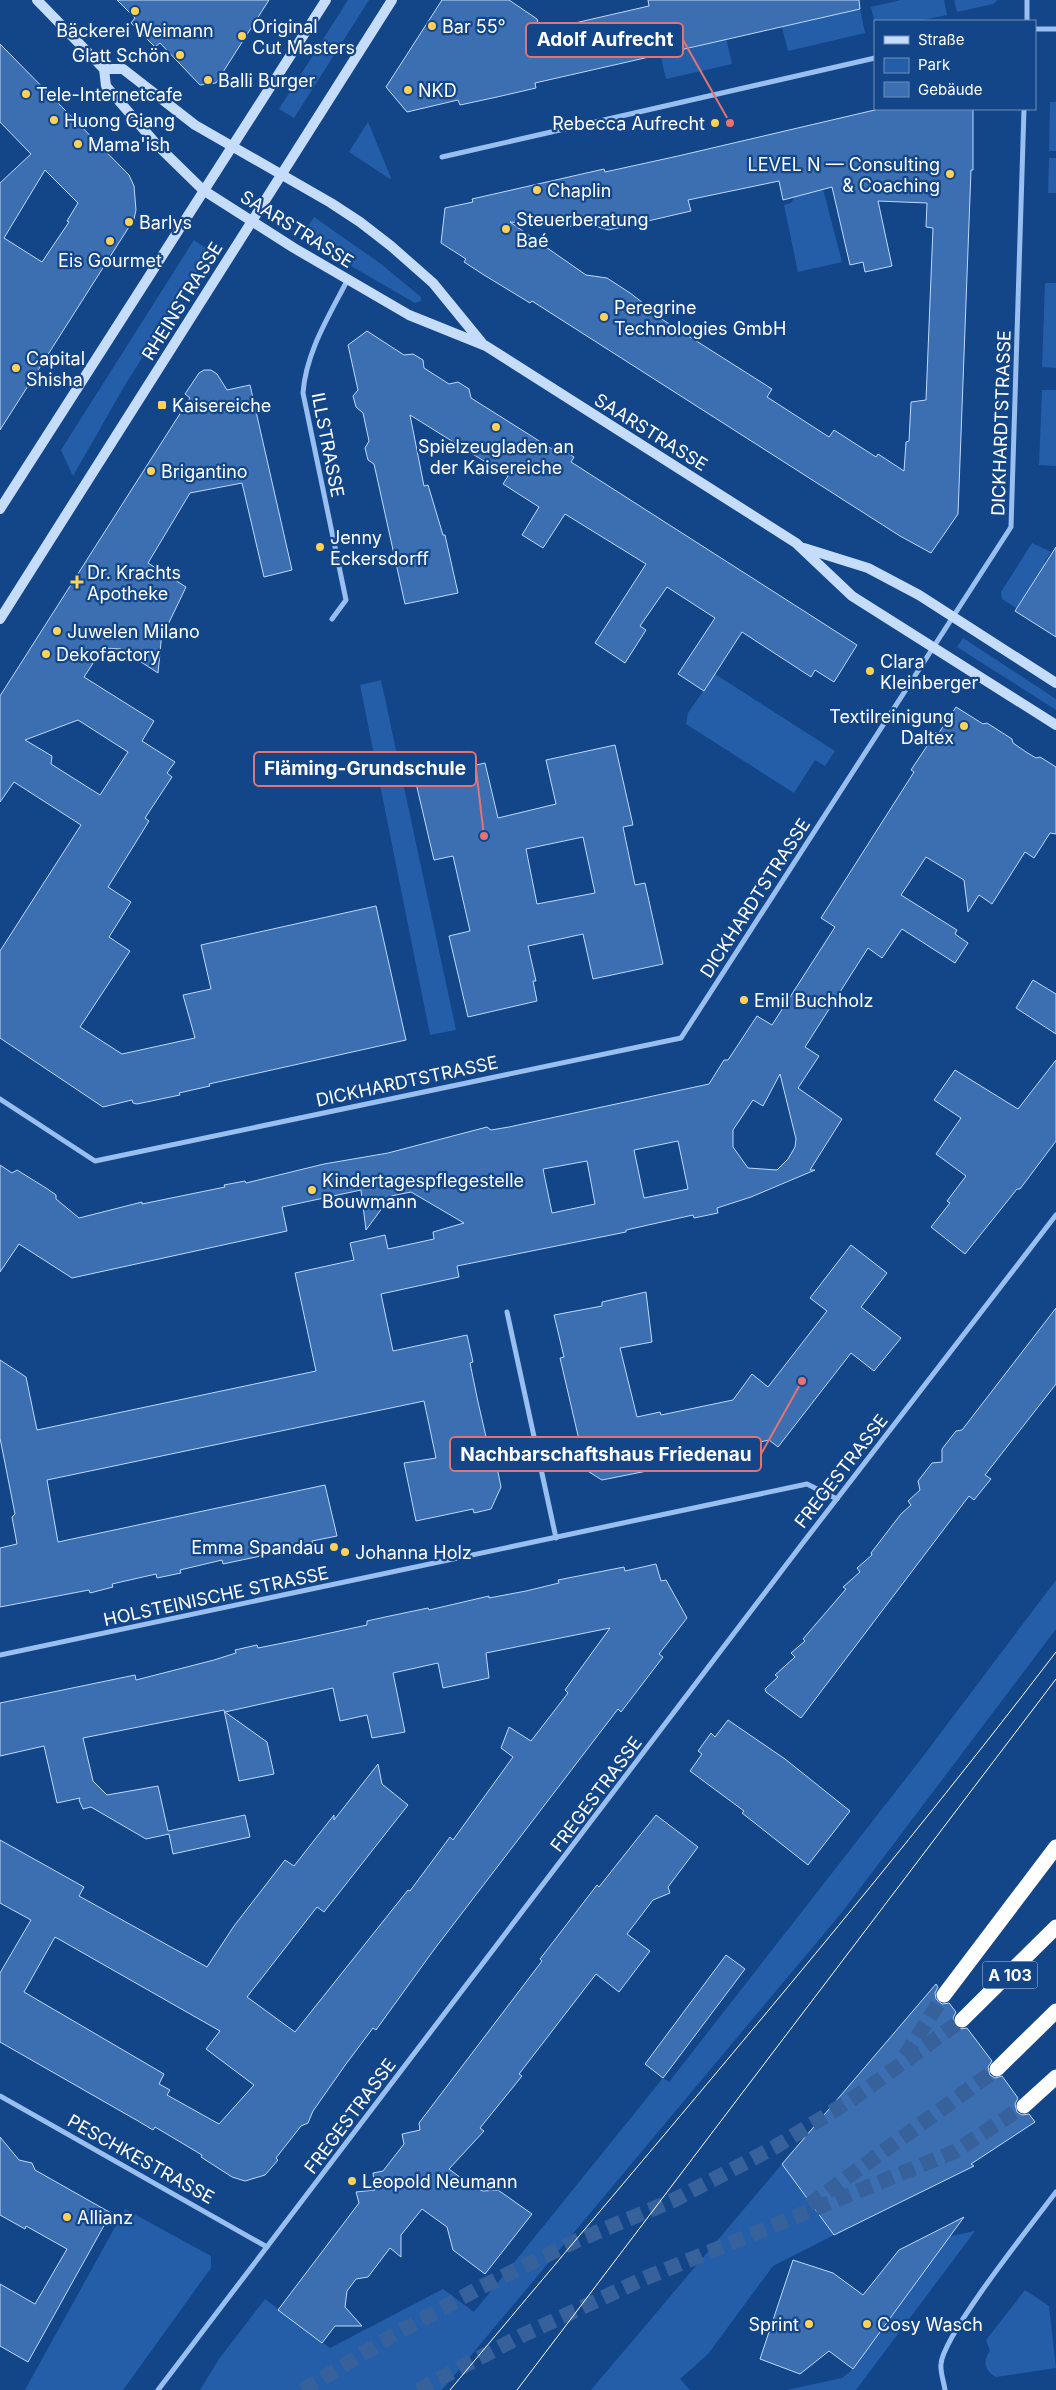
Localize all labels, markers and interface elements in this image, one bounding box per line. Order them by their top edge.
marker: Bäckerei Weimann [129,5,141,17]
place label: Original Cut Masters [252,16,355,58]
place label: Bar 55° [442,16,506,37]
place label: Bäckerei Weimann [56,20,214,41]
marker: Bar 55° [426,20,438,32]
legend [874,20,1036,110]
callout: Adolf Aufrecht [526,23,683,57]
text: Adolf Aufrecht [537,28,673,51]
marker: Original Cut Masters [236,30,248,42]
text: Straße [918,30,965,49]
place label: Glatt Schön [72,45,170,66]
marker: Glatt Schön [174,49,186,61]
text: Park [918,55,951,74]
place label: Balli Burger [218,70,315,91]
marker: Balli Burger [202,74,214,86]
place label: NKD [418,80,457,101]
text: Gebäude [918,80,983,99]
place label: Tele-Internetcafe [36,84,183,105]
marker: NKD [402,84,414,96]
marker: Tele-Internetcafe [20,88,32,100]
place label: Huong Giang [64,110,175,131]
place label: Rebecca Aufrecht [552,113,705,134]
marker: Huong Giang [48,114,60,126]
marker: Rebecca Aufrecht [709,117,721,129]
place label: Mama'ish [88,134,170,155]
marker: Mama'ish [72,138,84,150]
place label: LEVEL N — Consulting & Coaching [748,154,940,196]
marker: LEVEL N — Consulting & Coaching [944,168,956,180]
place label: Chaplin [547,180,611,201]
marker: Chaplin [531,184,543,196]
street label: SAARSTRASSE [237,186,357,272]
place label: Steuerberatung Baé [516,209,649,251]
place label: Barlys [139,212,192,233]
marker: Barlys [123,216,135,228]
marker: Steuerberatung Baé [500,223,512,235]
marker: Eis Gourmet [104,235,116,247]
street label: RHEINSTRASSE [137,238,227,364]
place label: Eis Gourmet [58,250,162,271]
place label: Peregrine Technologies GmbH [614,297,786,339]
marker: Peregrine Technologies GmbH [598,311,610,323]
street label: DICKHARDTSTRASSE [987,330,1015,516]
place label: Capital Shisha [26,348,85,390]
marker: Capital Shisha [10,362,22,374]
street label: SAARSTRASSE [591,389,711,475]
street label: ILLSTRASSE [308,391,348,499]
place label: Kaisereiche [172,395,271,416]
marker: Kaisereiche [156,399,168,411]
marker: Spielzeugladen an der Kaisereiche [490,421,502,433]
place label: Spielzeugladen an der Kaisereiche [418,436,574,478]
place label: Brigantino [161,461,248,482]
marker: Brigantino [145,465,157,477]
place label: Jenny Eckersdorff [330,527,429,569]
marker: Jenny Eckersdorff [314,541,326,553]
place label: Dr. Krachts Apotheke [87,562,181,604]
marker: Dr. Krachts Apotheke [71,576,83,588]
place label: Juwelen Milano [67,621,200,642]
marker: Juwelen Milano [51,625,63,637]
place label: Dekofactory [56,644,160,665]
marker: Dekofactory [40,648,52,660]
place label: Clara Kleinberger [880,651,978,693]
marker: Clara Kleinberger [864,665,876,677]
place label: Textilreinigung Daltex [829,706,954,748]
marker: Textilreinigung Daltex [958,720,970,732]
callout: Fläming-Grundschule [254,752,476,786]
text: Fläming-Grundschule [264,757,466,780]
street label: DICKHARDTSTRASSE [696,814,814,982]
place label: Emil Buchholz [754,990,873,1011]
marker: Emil Buchholz [738,994,750,1006]
street label: DICKHARDTSTRASSE [314,1051,500,1111]
place label: Kindertagespflegestelle Bouwmann [322,1170,524,1212]
marker: Kindertagespflegestelle Bouwmann [306,1184,318,1196]
street label: FREGESTRASSE [790,1410,892,1532]
callout: Nachbarschaftshaus Friedenau [450,1437,761,1471]
text: Nachbarschaftshaus Friedenau [460,1443,752,1466]
place label: Emma Spandau [191,1537,324,1558]
marker: Emma Spandau [328,1541,340,1553]
place label: Johanna Holz [355,1542,472,1563]
marker: Johanna Holz [339,1546,351,1558]
street label: HOLSTEINISCHE STRASSE [102,1562,330,1630]
street label: FREGESTRASSE [546,1732,646,1856]
road number: A 103 [982,1962,1038,1988]
street label: FREGESTRASSE [300,2054,400,2178]
street label: PESCHKESTRASSE [64,2110,218,2208]
place label: Leopold Neumann [362,2171,518,2192]
marker: Leopold Neumann [346,2175,358,2187]
place label: Allianz [77,2207,133,2228]
marker: Allianz [61,2211,73,2223]
place label: Sprint [748,2314,799,2335]
place label: Cosy Wasch [877,2314,983,2335]
marker: Sprint [803,2318,815,2330]
marker: Cosy Wasch [861,2318,873,2330]

